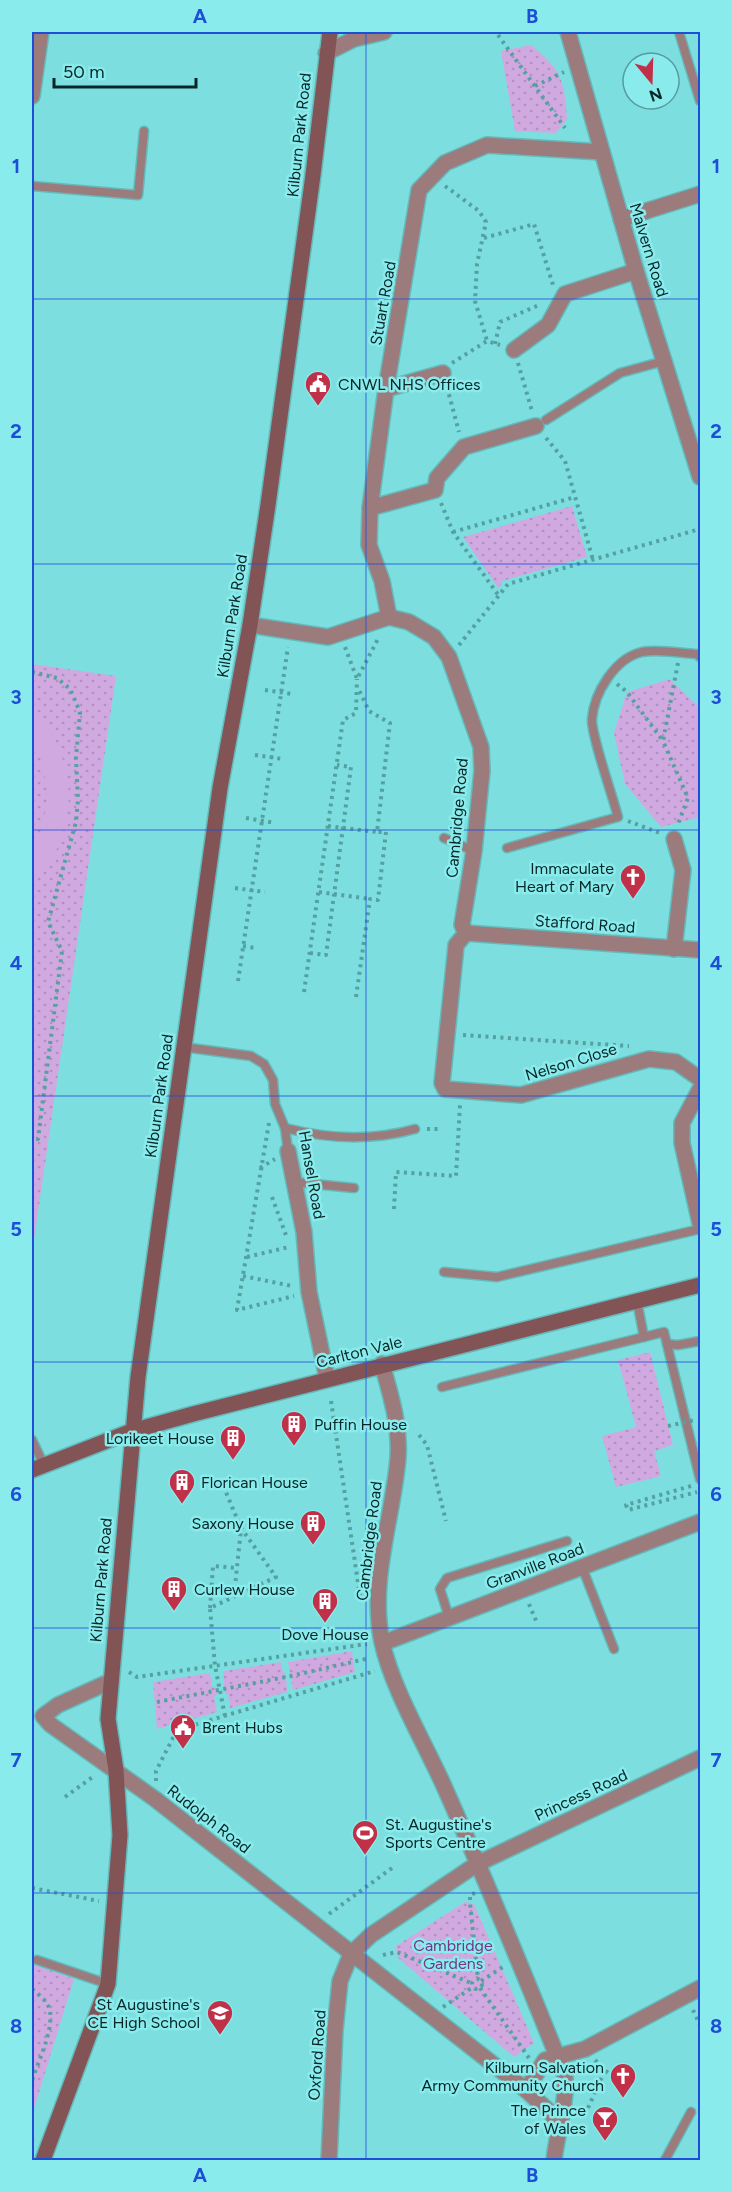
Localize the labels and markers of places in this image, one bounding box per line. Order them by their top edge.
public building icon: CNWL NHS Offices [303,369,333,407]
place label: CNWL NHS Offices [338,375,481,394]
place label: Immaculate Heart of Mary [515,859,615,896]
church icon: Immaculate Heart of Mary [618,862,648,900]
building icon: Puffin House [279,1409,309,1447]
place label: Puffin House [314,1415,407,1434]
building icon: Lorikeet House [218,1423,248,1461]
place label: Lorikeet House [106,1429,214,1448]
building icon: Florican House [167,1467,197,1505]
place label: Florican House [201,1473,308,1492]
building icon: Saxony House [298,1508,328,1546]
place label: Saxony House [192,1514,294,1533]
building icon: Curlew House [159,1574,189,1612]
place label: Curlew House [194,1580,295,1599]
building icon: Dove House [310,1586,340,1624]
place label: Dove House [281,1625,369,1644]
public building icon: Brent Hubs [168,1712,198,1750]
place label: Brent Hubs [202,1718,283,1737]
place label: St. Augustine's Sports Centre [385,1815,492,1852]
sports icon: St. Augustine's Sports Centre [350,1818,380,1856]
place label: St Augustine's CE High School [88,1995,200,2032]
school or university icon: St Augustine's CE High School [205,1998,235,2036]
place label: Kilburn Salvation Army Community Church [421,2058,604,2095]
church icon: Kilburn Salvation Army Community Church [608,2061,638,2099]
place label: The Prince of Wales [511,2101,586,2138]
bar icon: The Prince of Wales [590,2104,620,2142]

